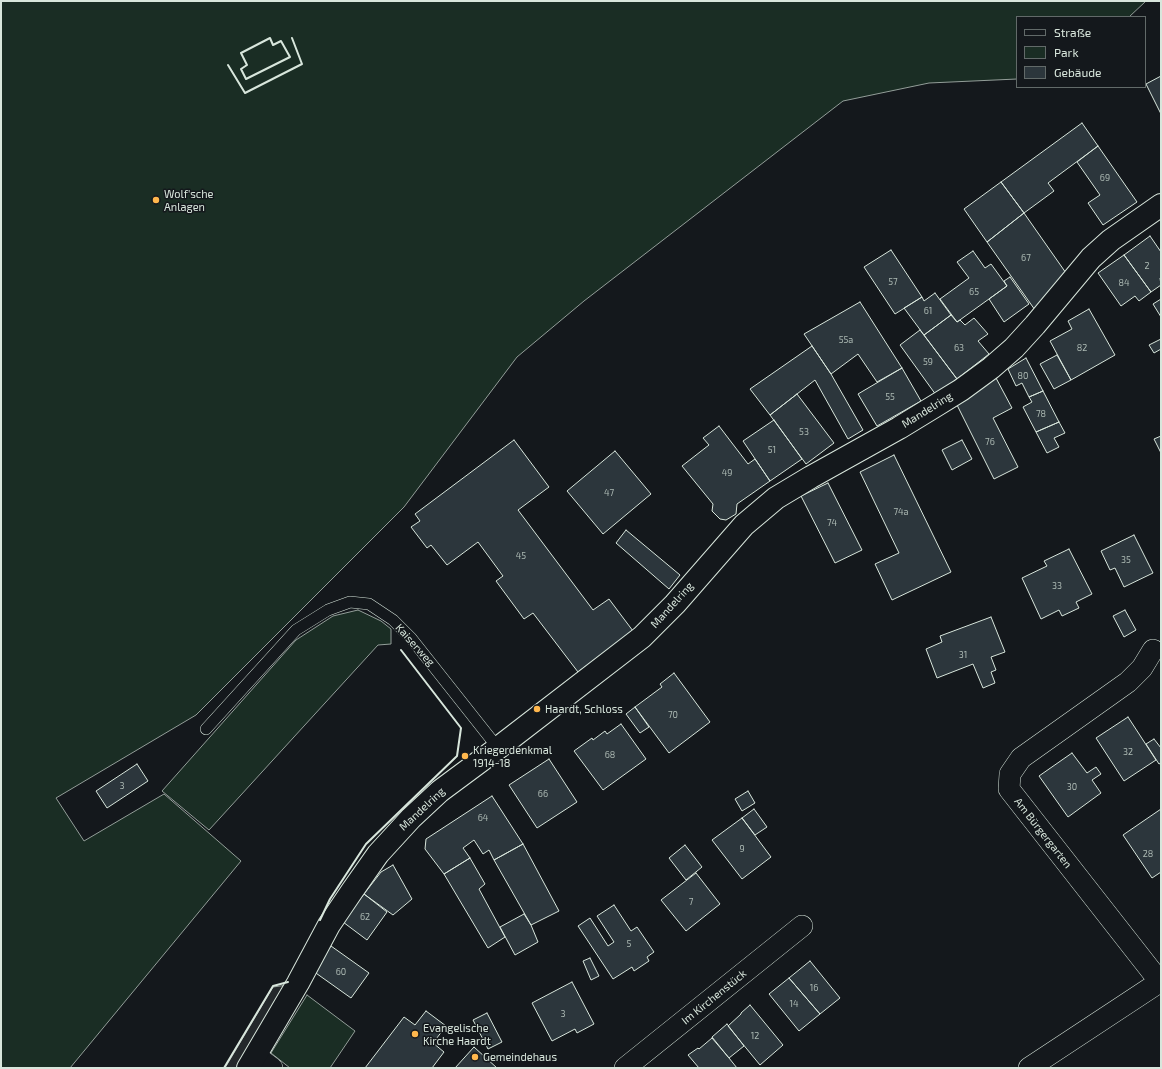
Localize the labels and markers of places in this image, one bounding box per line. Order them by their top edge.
place label: Wolf'sche Anlagen [164,187,213,213]
marker: Wolf'sche Anlagen [151,195,161,205]
place label: Haardt, Schloss [545,702,623,716]
marker: Haardt, Schloss [532,704,542,714]
place label: Kriegerdenkmal 1914-18 [473,743,552,769]
marker: Kriegerdenkmal 1914-18 [460,751,470,761]
place label: Evangelische Kirche Haardt [423,1021,491,1047]
marker: Evangelische Kirche Haardt [410,1029,420,1039]
place label: Gemeindehaus [483,1050,557,1064]
marker: Gemeindehaus [470,1052,480,1062]

